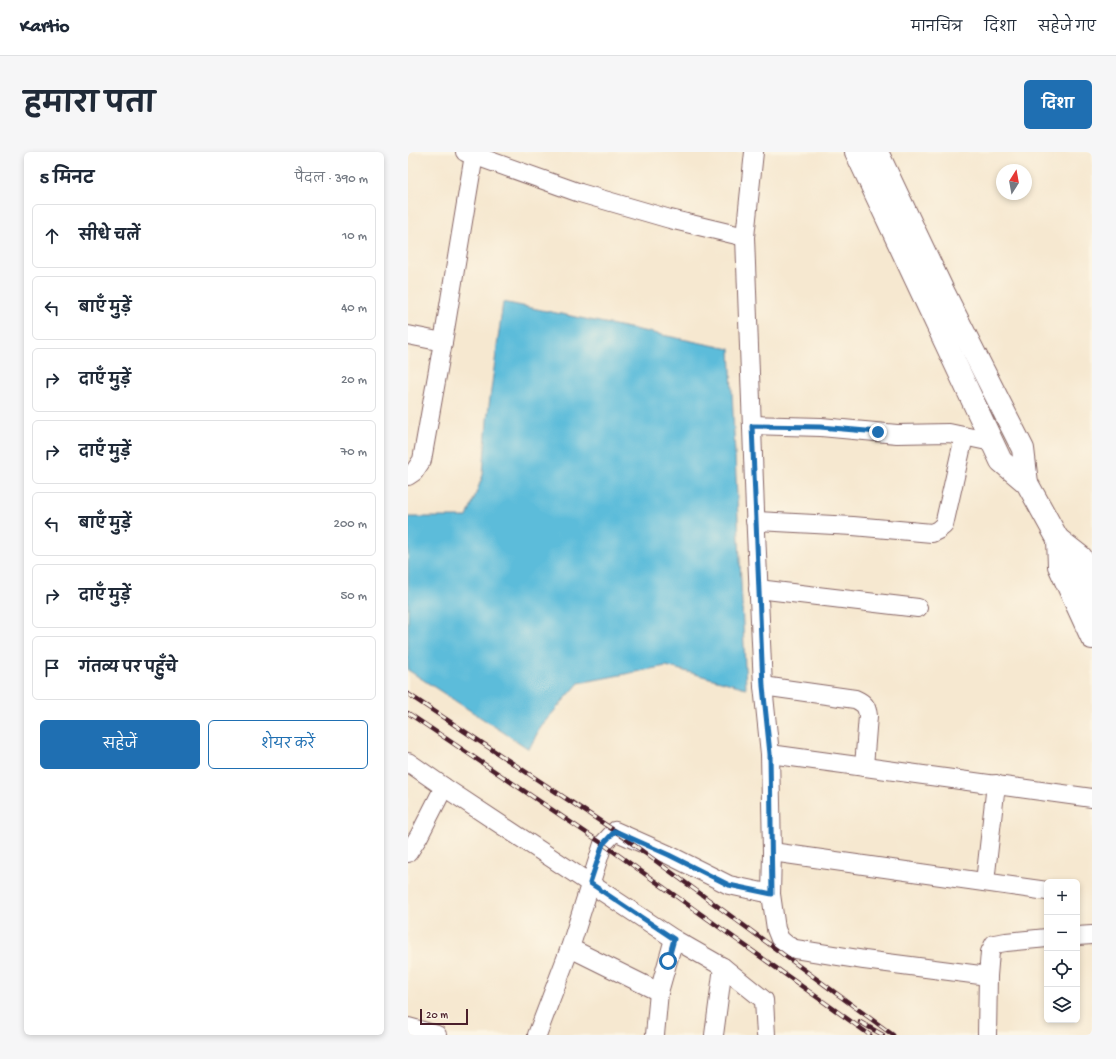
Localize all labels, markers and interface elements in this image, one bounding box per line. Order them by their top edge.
text: Kartio [20,16,69,39]
text: मानचित्र [911,20,962,37]
text: दिशा [984,20,1016,37]
text: सहेजे गए [1038,20,1096,37]
button: दिशा [1024,80,1092,129]
text: हमारा पता [24,90,155,123]
north arrow [996,164,1032,200]
text: 5 मिनट [40,170,94,190]
text: पैदल · 390 m [295,172,368,187]
icon: ahead [41,225,63,247]
text: सीधे चलें [79,228,140,246]
text: 10 m [342,229,367,244]
icon: left [41,297,63,319]
text: बाएँ मुड़ें [79,300,131,318]
text: 40 m [341,301,367,316]
icon: right [41,369,63,391]
text: दाएँ मुड़ें [79,372,131,390]
text: 20 m [341,373,367,388]
route end [869,423,887,441]
icon: right [41,441,63,463]
text: दाएँ मुड़ें [79,444,131,462]
text: 70 m [341,445,367,460]
icon: left [41,513,63,535]
text: बाएँ मुड़ें [79,516,131,534]
text: 200 m [334,517,367,532]
icon: right [41,585,63,607]
text: दाएँ मुड़ें [79,588,131,606]
text: 50 m [340,589,367,604]
icon: arrive [41,657,63,679]
text: गंतव्य पर पहुँचे [79,660,177,678]
button: सहेजें [40,720,200,769]
button: शेयर करें [208,720,368,769]
map controls [1044,879,1080,1023]
button: + [1044,879,1080,915]
button: − [1044,915,1080,951]
button: locate [1044,951,1080,987]
route start [659,952,677,970]
button: layers [1044,987,1080,1023]
scale bar [420,1007,468,1026]
text: 20 m [426,1010,448,1022]

